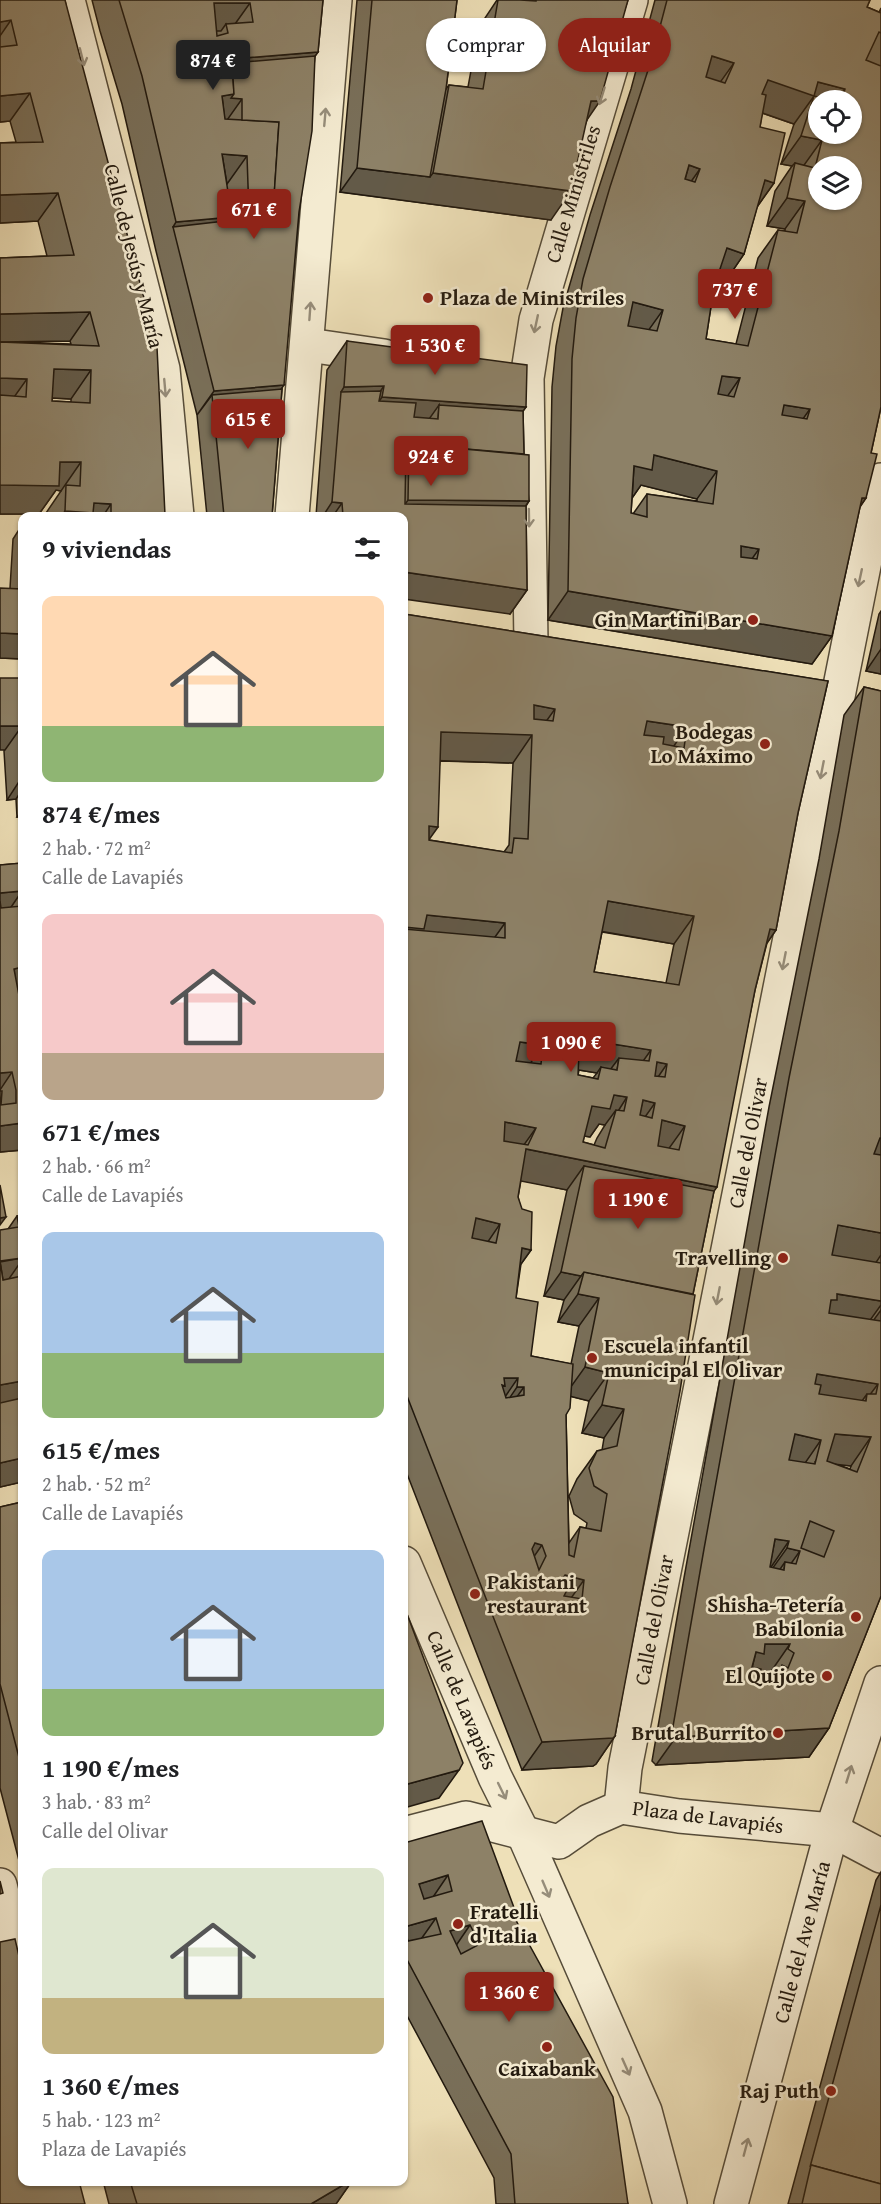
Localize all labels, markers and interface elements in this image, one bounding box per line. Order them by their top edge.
chip: Comprar [426,18,546,72]
chip: Alquilar [558,18,671,72]
pin: 874 € [171,40,255,91]
text: 874 € [190,45,236,74]
one-way arrow [77,47,89,66]
one-way arrow [596,86,607,105]
map controls [808,90,862,210]
button: locate [808,90,862,144]
one-way arrow [320,107,331,127]
street label: Calle Ministriles [537,121,608,267]
button: layers [808,156,862,210]
street label: Calle de Jesús y María [97,160,172,351]
pin: 671 € [212,189,296,240]
text: 671 € [231,194,277,223]
pin: 737 € [693,269,777,320]
text: 737 € [712,274,758,303]
place label: Plaza de Ministriles [440,282,624,313]
marker: Plaza de Ministriles [421,291,435,305]
one-way arrow [305,302,316,322]
one-way arrow [530,313,541,333]
pin: 1 530 € [380,325,490,376]
text: 1 530 € [405,330,465,359]
one-way arrow [160,378,171,398]
pin: 615 € [206,399,290,450]
text: 615 € [225,404,271,433]
pin: 924 € [389,436,473,487]
text: 924 € [408,441,454,470]
one-way arrow [523,507,535,527]
text: 9 viviendas [42,529,172,568]
icon: filters [351,532,384,565]
one-way arrow [854,568,865,588]
place label: Gin Martini Bar [595,604,741,635]
marker: Gin Martini Bar [746,613,760,627]
icon: home [159,635,267,743]
place label: Bodegas Lo Máximo [651,716,753,771]
marker: Bodegas Lo Máximo [758,737,772,751]
one-way arrow [816,759,827,779]
text: 874 €/mes [42,794,160,833]
text: 2 hab. · 72 m² [42,833,151,862]
text: Calle de Lavapiés [42,862,183,891]
one-way arrow [778,951,789,970]
icon: home [159,953,267,1061]
pin: 1 090 € [516,1022,626,1073]
text: 1 090 € [541,1027,601,1056]
street label: Calle del Olivar [720,1075,775,1211]
text: 671 €/mes [42,1112,160,1151]
text: 2 hab. · 66 m² [42,1151,151,1180]
pin: 1 190 € [583,1179,693,1230]
text: Calle de Lavapiés [42,1180,183,1209]
text: 1 190 € [608,1184,668,1213]
place label: Travelling [675,1242,772,1273]
marker: Travelling [776,1251,790,1265]
icon: home [159,1271,267,1379]
one-way arrow [712,1286,723,1306]
place label: Escuela infantil municipal El Olivar [604,1330,783,1385]
marker: Escuela infantil municipal El Olivar [585,1351,599,1365]
text: 615 €/mes [42,1430,160,1469]
text: 2 hab. · 52 m² [42,1469,151,1498]
text: Calle de Lavapiés [42,1498,183,1527]
street label: Calle del Olivar [626,1552,681,1688]
place label: Pakistani restaurant [487,1566,587,1621]
marker: Pakistani restaurant [468,1587,482,1601]
icon: home [159,1589,267,1697]
place label: Shisha-Tetería Babilonia [707,1589,844,1644]
marker: Shisha-Tetería Babilonia [849,1610,863,1624]
street label: Calle de Lavapiés [419,1625,506,1774]
place label: El Quijote [725,1660,815,1691]
marker: El Quijote [820,1669,834,1683]
place label: Brutal Burrito [632,1717,766,1748]
marker: Brutal Burrito [771,1726,785,1740]
text: 1 190 €/mes [42,1748,179,1787]
one-way arrow [845,1765,856,1784]
one-way arrow [496,1781,508,1799]
text: 3 hab. · 83 m² [42,1787,151,1816]
street label: Plaza de Lavapiés [631,1792,785,1841]
text: Calle del Olivar [42,1816,168,1845]
street label: Calle del Ave María [765,1857,838,2027]
one-way arrow [542,1880,553,1898]
place label: Fratelli d'Italia [470,1896,539,1951]
icon: home [159,1907,267,2015]
marker: Fratelli d'Italia [451,1917,465,1931]
pin: 1 360 € [454,1972,564,2023]
text: 1 360 € [479,1977,539,2006]
marker: Caixabank [540,2040,554,2054]
place label: Caixabank [498,2053,597,2084]
one-way arrow [620,2058,632,2076]
text: 1 360 €/mes [42,2066,179,2105]
place label: Raj Puth [740,2075,820,2106]
marker: Raj Puth [824,2084,838,2098]
text: 5 hab. · 123 m² [42,2105,160,2134]
text: Plaza de Lavapiés [42,2134,187,2163]
one-way arrow [741,2138,752,2157]

